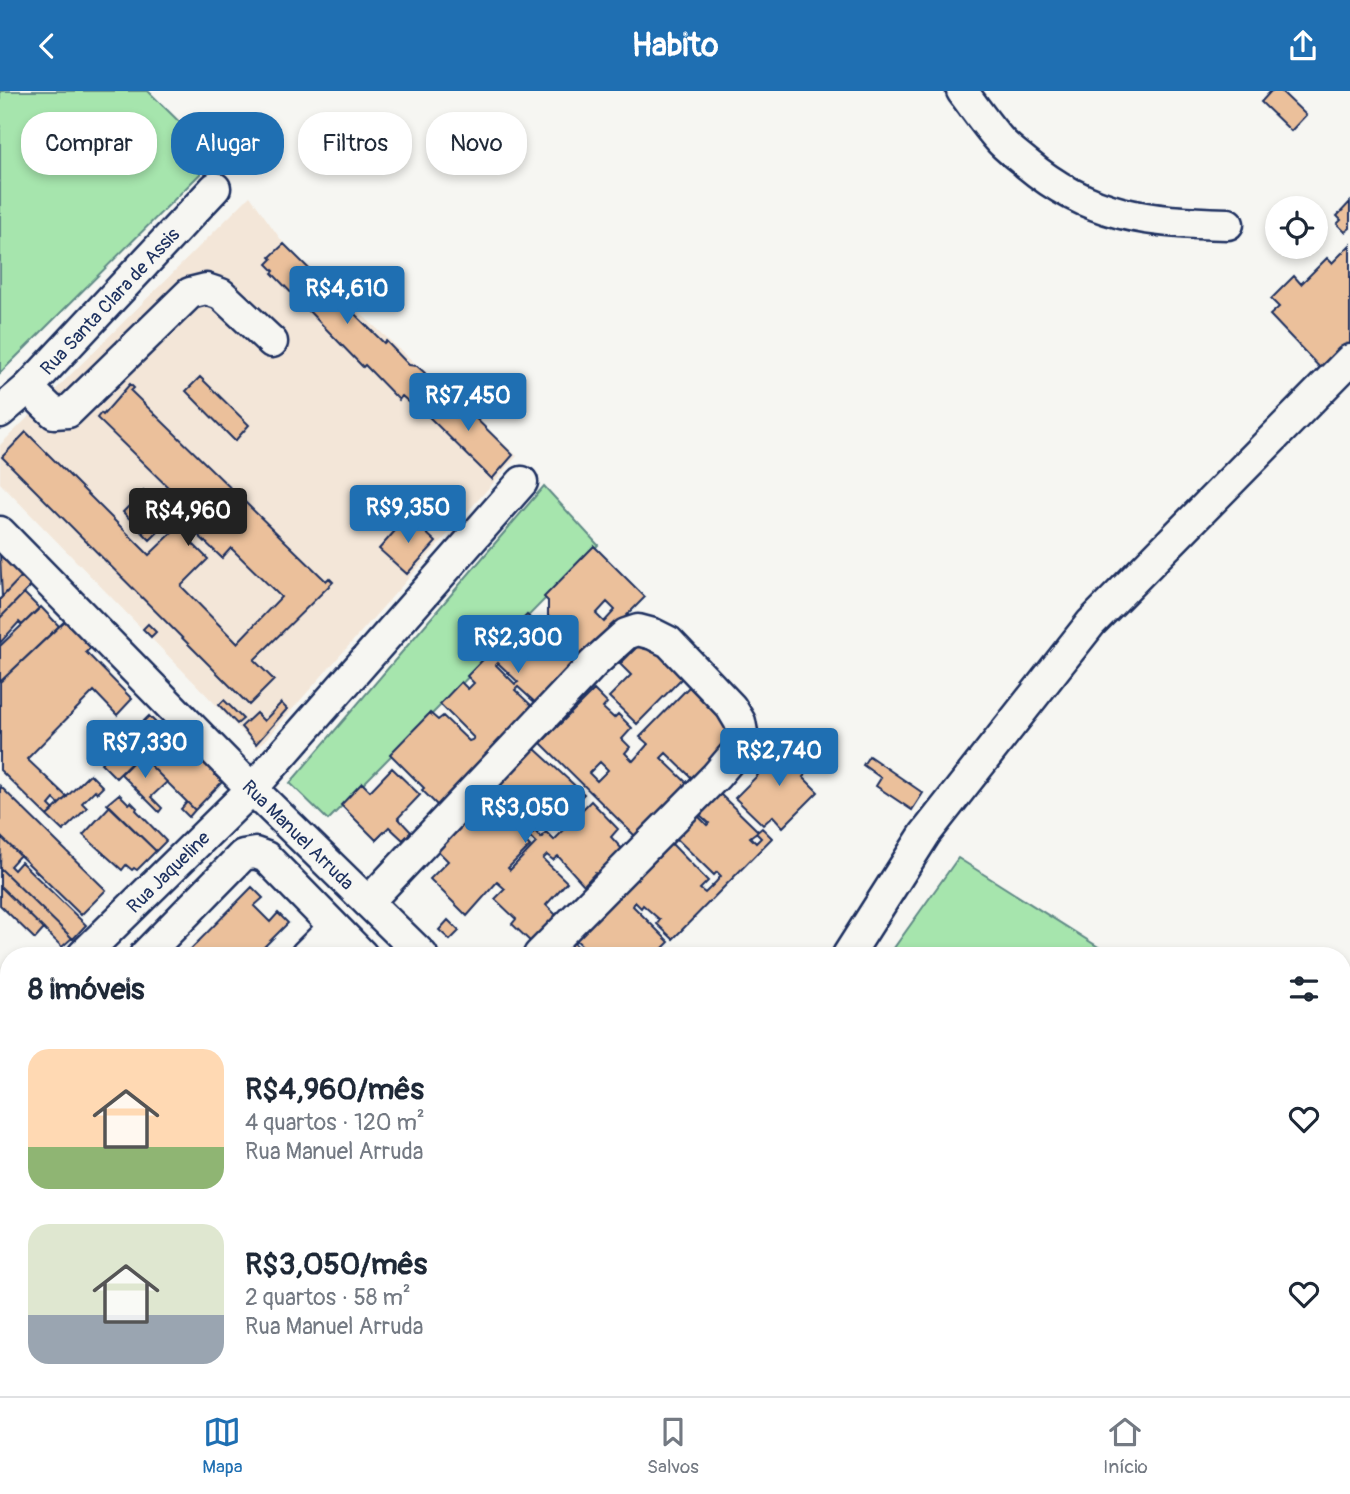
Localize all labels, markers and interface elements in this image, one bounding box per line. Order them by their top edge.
text: Habito [632,26,718,66]
icon: back [28,27,66,65]
icon: share [1284,27,1322,65]
chip: Comprar [21,112,157,175]
chip: Alugar [171,112,284,175]
chip: Filtros [298,112,412,175]
chip: Novo [426,112,527,175]
map controls [1265,196,1328,259]
button: locate [1265,196,1328,259]
street label: Rua Santa Clara de Assis [35,223,185,380]
pin: R$4,610 [282,267,412,326]
text: R$4,610 [305,274,389,303]
pin: R$7,450 [403,373,533,433]
text: R$7,450 [425,381,511,410]
pin: R$9,350 [343,485,473,545]
pin: R$4,960 [123,489,253,548]
text: R$9,350 [366,493,450,522]
text: R$4,960 [145,496,231,525]
pin: R$2,300 [453,615,583,675]
text: R$2,300 [474,623,562,652]
pin: R$7,330 [80,721,210,780]
text: R$7,330 [102,728,188,757]
pin: R$2,740 [714,729,844,788]
text: R$2,740 [736,736,822,765]
street label: Rua Manuel Arruda [237,775,359,895]
pin: R$3,050 [460,785,590,845]
text: R$3,050 [481,793,569,822]
street label: Rua Jaqueline [122,826,216,918]
icon: filters [1285,970,1323,1008]
text: 8 imóveis [28,971,144,1008]
text: R$4,960/mês [245,1071,424,1108]
icon: home [84,1077,168,1161]
icon: heart [1285,1100,1323,1138]
text: 4 quartos · 120 m² [245,1108,425,1137]
text: Rua Manuel Arruda [245,1137,423,1166]
text: R$3,050/mês [245,1246,427,1283]
icon: home [84,1252,168,1336]
icon: heart [1285,1275,1323,1313]
text: 2 quartos · 58 m² [245,1283,411,1312]
text: Rua Manuel Arruda [245,1312,423,1341]
tab: Mapa [202,1413,243,1479]
tab: Salvos [647,1413,699,1479]
tab: Início [1103,1413,1148,1479]

